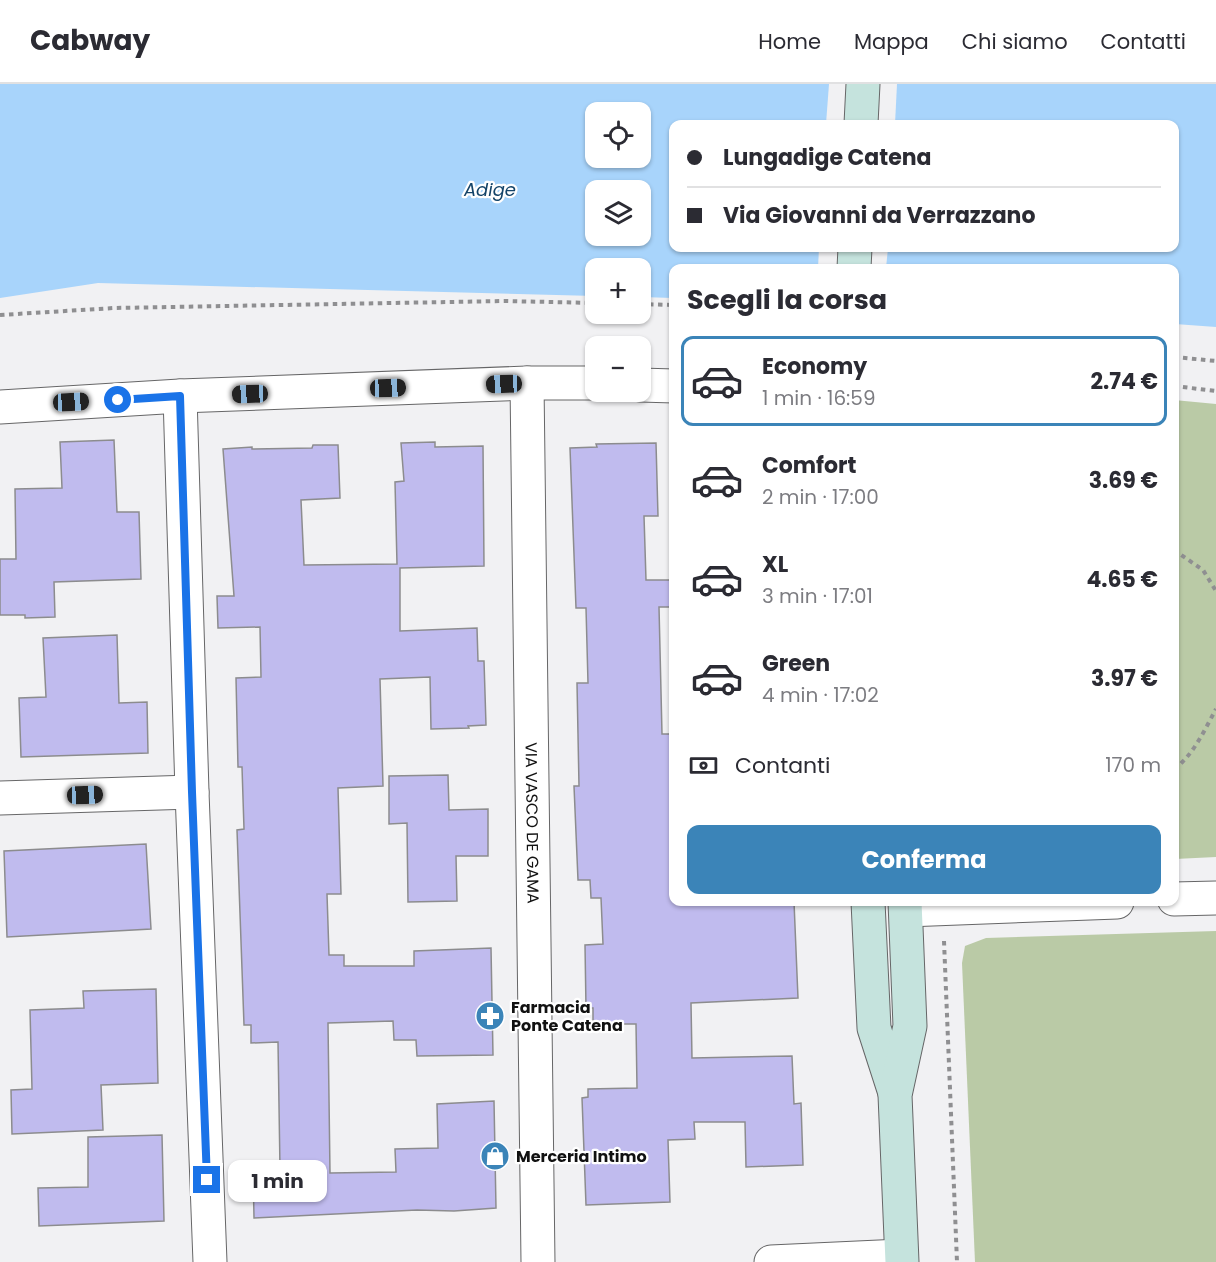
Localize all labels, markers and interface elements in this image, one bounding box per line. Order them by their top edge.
text: Cabway [30,21,150,60]
text: Home [758,27,821,56]
text: Mappa [854,27,929,56]
text: Chi siamo [962,27,1068,56]
text: Contatti [1101,27,1186,56]
map controls [585,102,651,402]
button: locate [585,102,651,168]
text: Lungadige Catena [723,142,932,173]
water label: Adige [463,177,516,202]
button: layers [585,180,651,246]
text: Via Giovanni da Verrazzano [723,200,1035,231]
button: + [585,258,651,324]
text: Scegli la corsa [687,281,887,318]
button: − [585,336,651,402]
text: Economy [762,351,867,382]
icon: car [690,354,744,408]
text: 2.74 € [1090,366,1158,397]
car [486,374,522,394]
car [370,378,406,398]
car [232,384,268,404]
text: 1 min · 16:59 [762,384,876,412]
route start [104,386,131,413]
car [53,392,89,412]
text: Comfort [762,450,856,481]
icon: car [690,453,744,507]
text: 3.69 € [1089,465,1158,496]
text: 2 min · 17:00 [762,483,879,511]
text: XL [762,549,788,580]
icon: car [690,552,744,606]
text: 4.65 € [1086,564,1158,595]
text: 3 min · 17:01 [762,582,873,610]
text: Green [762,648,830,679]
icon: car [690,651,744,705]
text: 3.97 € [1091,663,1158,694]
text: 4 min · 17:02 [762,681,879,709]
street label: VIA VASCO DE GAMA [520,742,545,904]
icon: cash [687,749,720,782]
text: Contanti [735,750,831,781]
text: 170 m [1105,751,1161,779]
car [67,785,103,805]
button: Conferma [687,825,1161,894]
place label: Farmacia Ponte Catena [511,996,623,1037]
pharmacy icon: Farmacia Ponte Catena [474,1000,506,1032]
shop icon: Merceria Intimo [479,1140,511,1172]
place label: Merceria Intimo [516,1145,647,1168]
callout: 1 min [228,1159,327,1201]
route end [193,1166,220,1193]
text: 1 min [251,1167,304,1195]

